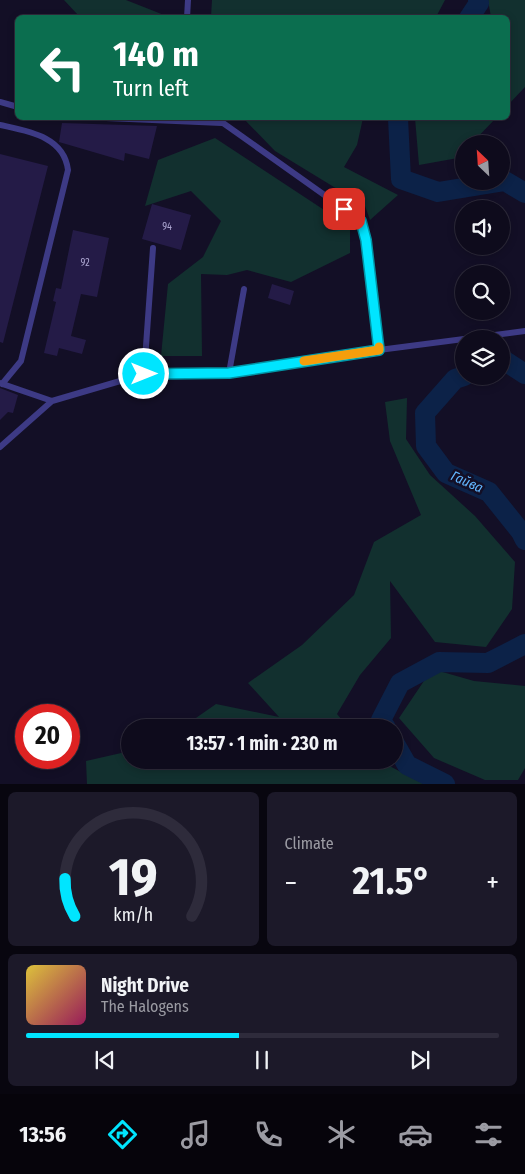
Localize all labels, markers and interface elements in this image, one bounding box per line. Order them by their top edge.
text: 140 m [113,33,199,75]
icon: left [30,35,95,100]
text: Turn left [113,75,189,102]
north arrow [455,135,510,190]
map controls [455,135,510,385]
pin [323,188,365,230]
icon: arrive [330,195,358,223]
button: sound [455,200,510,255]
house number: 94 [162,221,172,233]
house number: 92 [80,257,90,269]
button: search [455,265,510,320]
button: layers [455,330,510,385]
position arrow [117,347,169,399]
water label: Гайва [448,467,486,497]
speed limit sign: 20 [15,704,80,769]
text: 13:57 · 1 min · 230 m [187,732,338,755]
text: Climate [285,834,334,853]
text: 19 [109,846,158,909]
text: 21.5° [353,858,431,904]
text: − [285,866,297,899]
text: + [486,866,499,899]
text: km/h [113,904,153,926]
text: Night Drive [101,974,189,997]
text: The Halogens [101,997,189,1016]
icon: previous [91,1046,119,1074]
icon: pause [248,1046,276,1074]
icon: next [406,1046,434,1074]
icon: directions [105,1117,140,1152]
icon: music [178,1117,213,1152]
icon: phone [251,1117,286,1152]
icon: climate [324,1117,359,1152]
icon: car [398,1117,433,1152]
icon: filters [471,1117,506,1152]
text: 13:56 [19,1121,66,1148]

